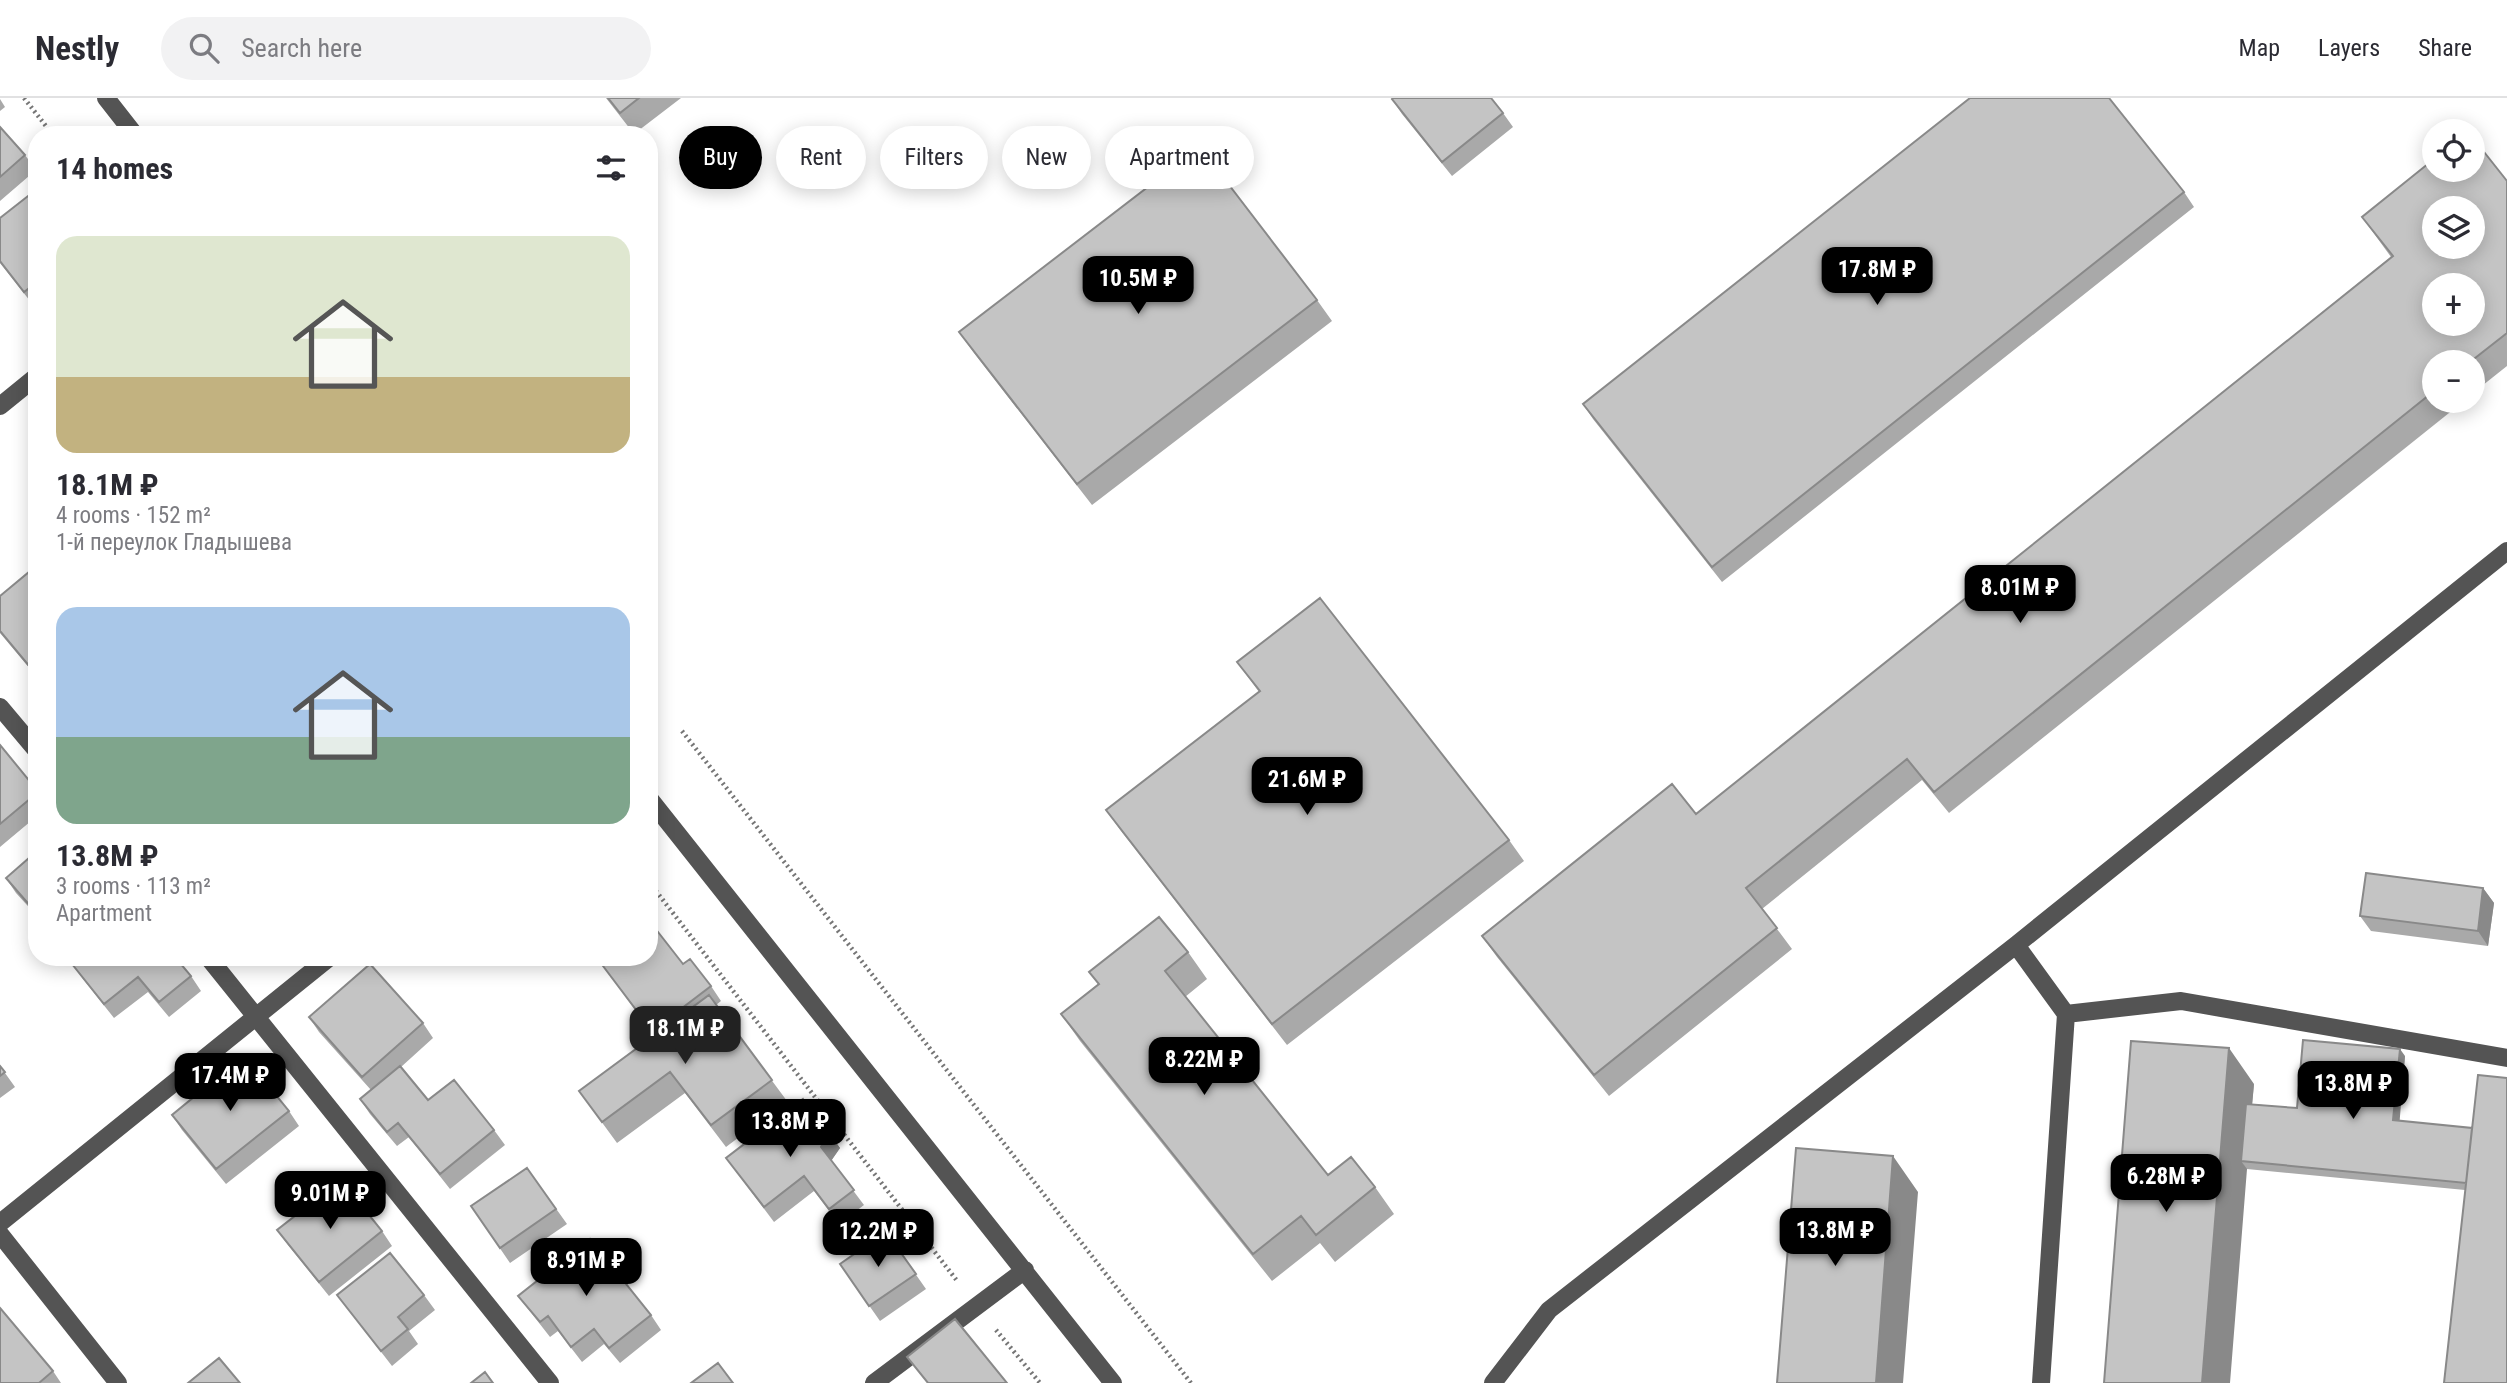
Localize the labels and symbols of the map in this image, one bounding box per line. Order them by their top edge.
pin: 17.8M ₽ [1812,248,1942,307]
pin: 10.5M ₽ [1073,256,1203,316]
pin: 8.01M ₽ [1955,566,2085,625]
pin: 21.6M ₽ [1242,758,1372,817]
pin: 18.1M ₽ [620,1006,750,1066]
pin: 8.22M ₽ [1139,1038,1269,1097]
pin: 17.4M ₽ [165,1054,295,1113]
pin: 13.8M ₽ [2288,1062,2418,1121]
pin: 13.8M ₽ [725,1100,855,1159]
pin: 6.28M ₽ [2101,1154,2231,1214]
pin: 9.01M ₽ [265,1172,395,1231]
pin: 13.8M ₽ [1770,1208,1900,1268]
pin: 12.2M ₽ [813,1210,943,1269]
pin: 8.91M ₽ [521,1238,651,1298]

